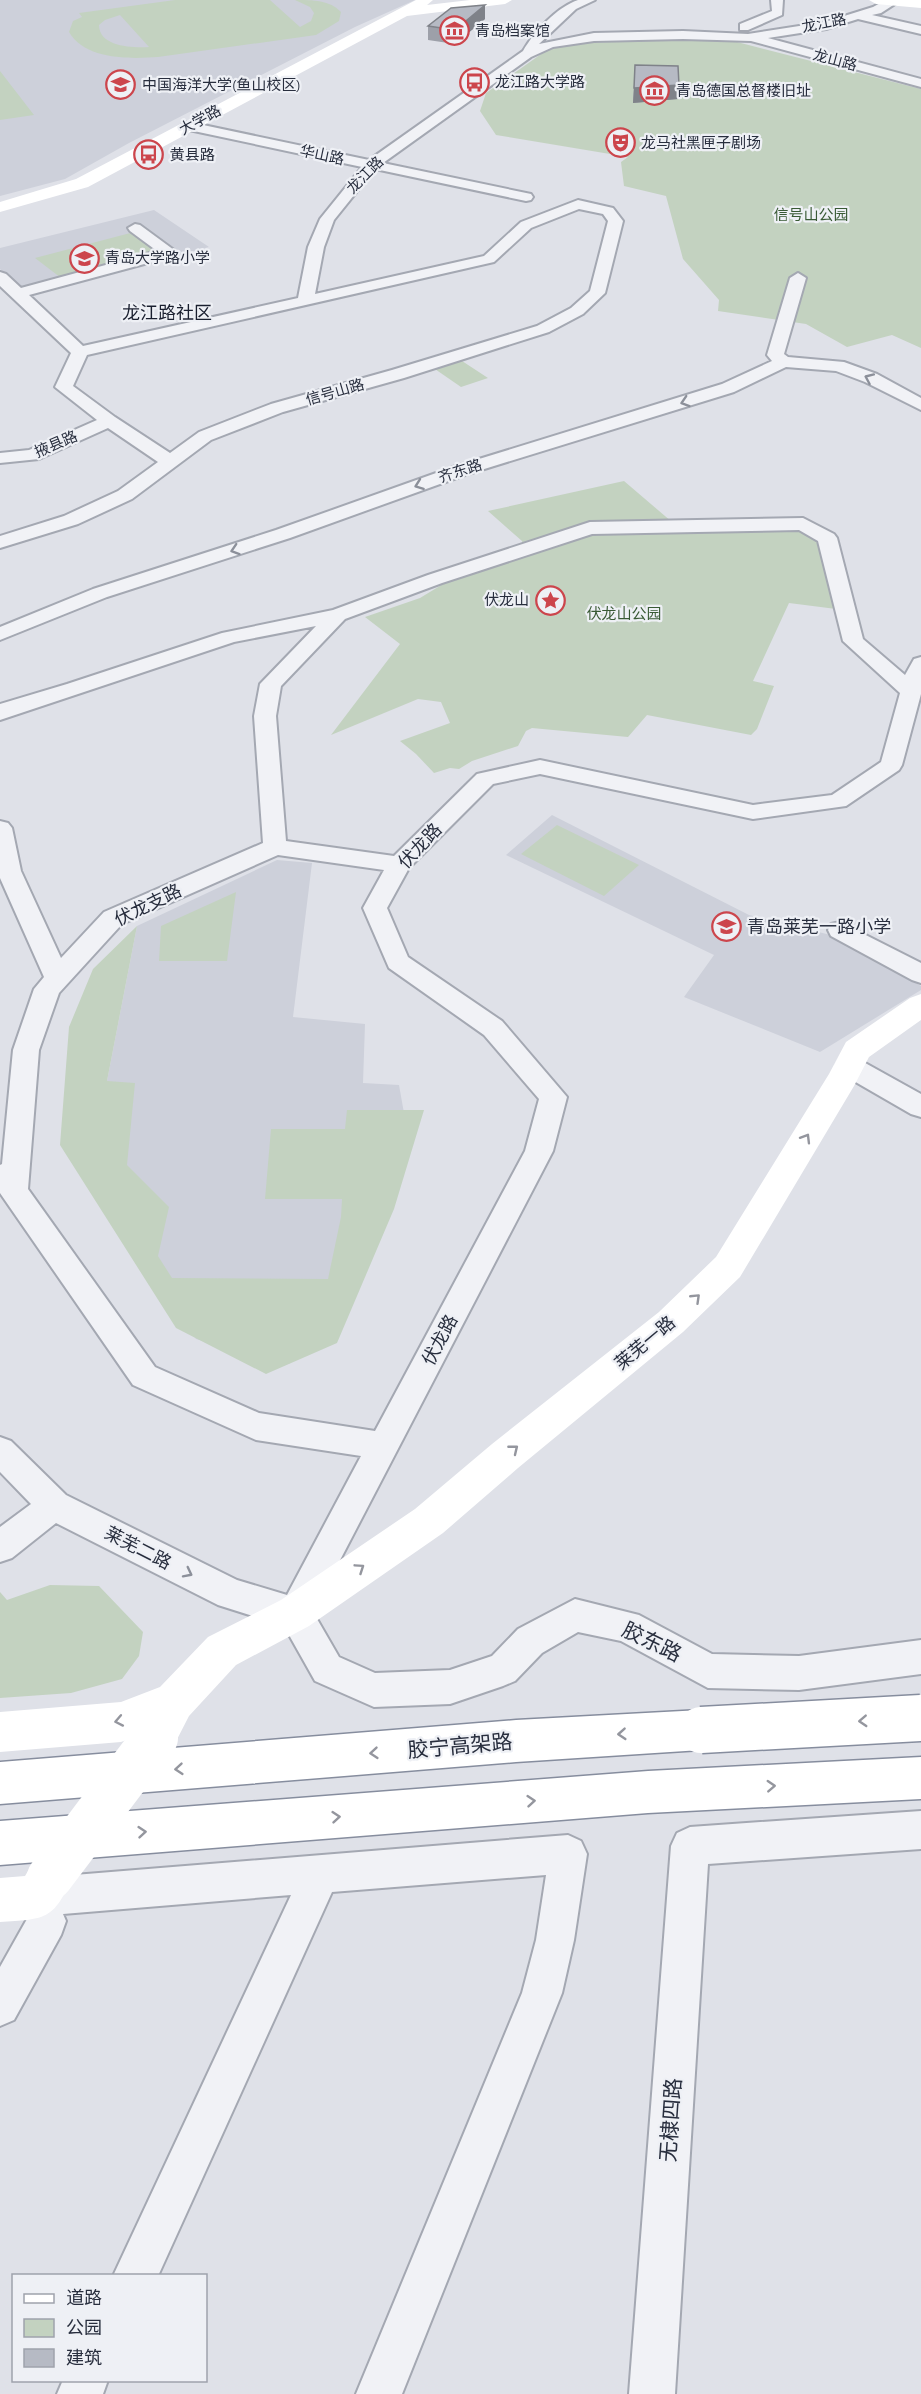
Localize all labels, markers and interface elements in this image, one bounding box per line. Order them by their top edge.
street label: 龙江路 [800,10,848,35]
museum icon: 青岛档案馆 [438,15,470,47]
place label: 青岛档案馆 [475,23,550,39]
street label: 龙山路 [811,45,859,74]
bus stop icon: 龙江路大学路 [458,66,490,98]
school or university icon: 中国海洋大学(鱼山校区) [105,69,137,101]
place label: 龙江路大学路 [495,73,585,90]
museum icon: 青岛德国总督楼旧址 [639,75,671,107]
place label: 中国海洋大学(鱼山校区) [142,76,301,93]
place label: 青岛德国总督楼旧址 [676,82,811,99]
street label: 大学路 [176,102,224,138]
theatre icon: 龙马社黑匣子剧场 [604,127,636,159]
place label: 龙马社黑匣子剧场 [641,134,761,151]
bus stop icon: 黄县路 [133,139,165,171]
street label: 华山路 [298,142,346,168]
place label: 黄县路 [170,147,215,163]
street label: 龙江路 [343,153,387,197]
park label: 信号山公园 [773,207,849,223]
school or university icon: 青岛大学路小学 [68,242,100,274]
place label: 青岛大学路小学 [105,250,210,266]
district label: 龙江路社区 [122,303,212,323]
one-way arrow [865,373,876,385]
street label: 信号山路 [304,376,366,408]
one-way arrow [680,395,691,407]
street label: 掖县路 [32,427,80,460]
street label: 齐东路 [436,456,484,486]
one-way arrow [414,478,425,491]
one-way arrow [230,543,241,555]
place icon: 伏龙山 [534,584,566,616]
place label: 伏龙山 [484,591,529,608]
park label: 伏龙山公园 [586,605,662,622]
street label: 伏龙路 [394,819,446,873]
street label: 伏龙支路 [111,880,185,930]
school or university icon: 青岛莱芜一路小学 [710,911,742,943]
place label: 青岛莱芜一路小学 [747,917,891,937]
one-way arrow [799,1134,811,1144]
one-way arrow [689,1294,700,1305]
street label: 伏龙路 [418,1311,462,1369]
street label: 莱芜一路 [611,1312,679,1374]
one-way arrow [507,1445,518,1456]
street label: 莱芜二路 [101,1523,175,1573]
one-way arrow [354,1564,365,1575]
one-way arrow [182,1566,192,1577]
street label: 胶东路 [619,1618,685,1666]
one-way arrow [114,1714,124,1727]
one-way arrow [858,1715,867,1728]
one-way arrow [618,1728,627,1741]
street label: 胶宁高架路 [407,1730,513,1762]
one-way arrow [369,1746,378,1759]
one-way arrow [175,1762,184,1775]
one-way arrow [767,1780,776,1793]
one-way arrow [526,1795,535,1808]
one-way arrow [332,1810,341,1823]
one-way arrow [138,1826,147,1839]
street label: 无棣四路 [657,2077,685,2163]
legend [12,2274,207,2382]
text: 道路 [66,2288,102,2308]
text: 公园 [66,2319,102,2338]
text: 建筑 [66,2348,102,2368]

